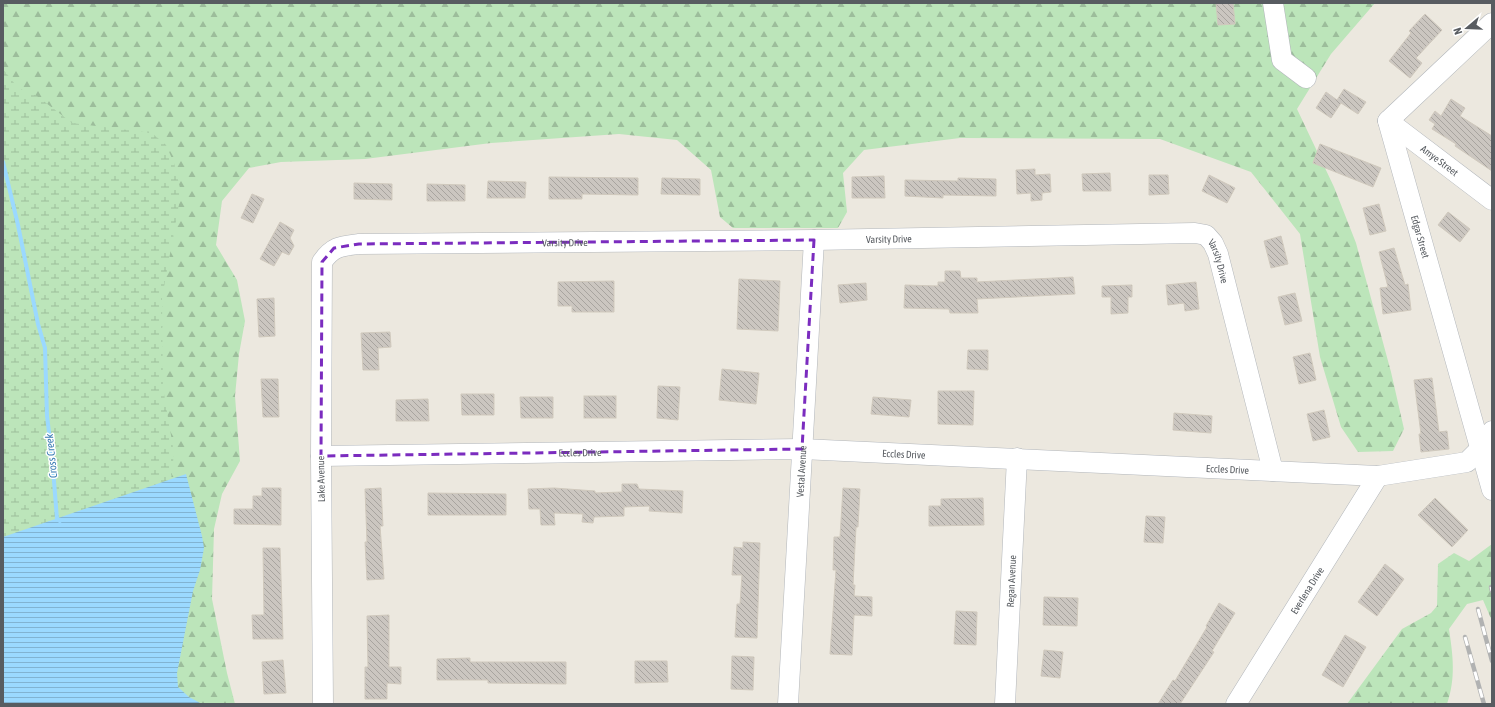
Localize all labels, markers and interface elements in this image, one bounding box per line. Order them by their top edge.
north arrow [1447,8,1487,48]
text: N [1451,26,1464,36]
street label: Amye Street [1419,143,1461,178]
street label: Edgar Street [1409,214,1432,259]
street label: Varsity Drive [866,233,912,245]
street label: Varsity Drive [542,236,588,248]
street label: Varsity Drive [1206,236,1231,285]
water label: Cross Creek [43,433,59,479]
street label: Vestal Avenue [794,445,808,498]
street label: Eccles Drive [558,446,602,458]
street label: Eccles Drive [882,447,926,460]
street label: Lake Avenue [315,455,327,502]
street label: Eccles Drive [1206,462,1250,475]
street label: Regan Avenue [1004,554,1018,608]
street label: Everlena Drive [1288,564,1326,616]

